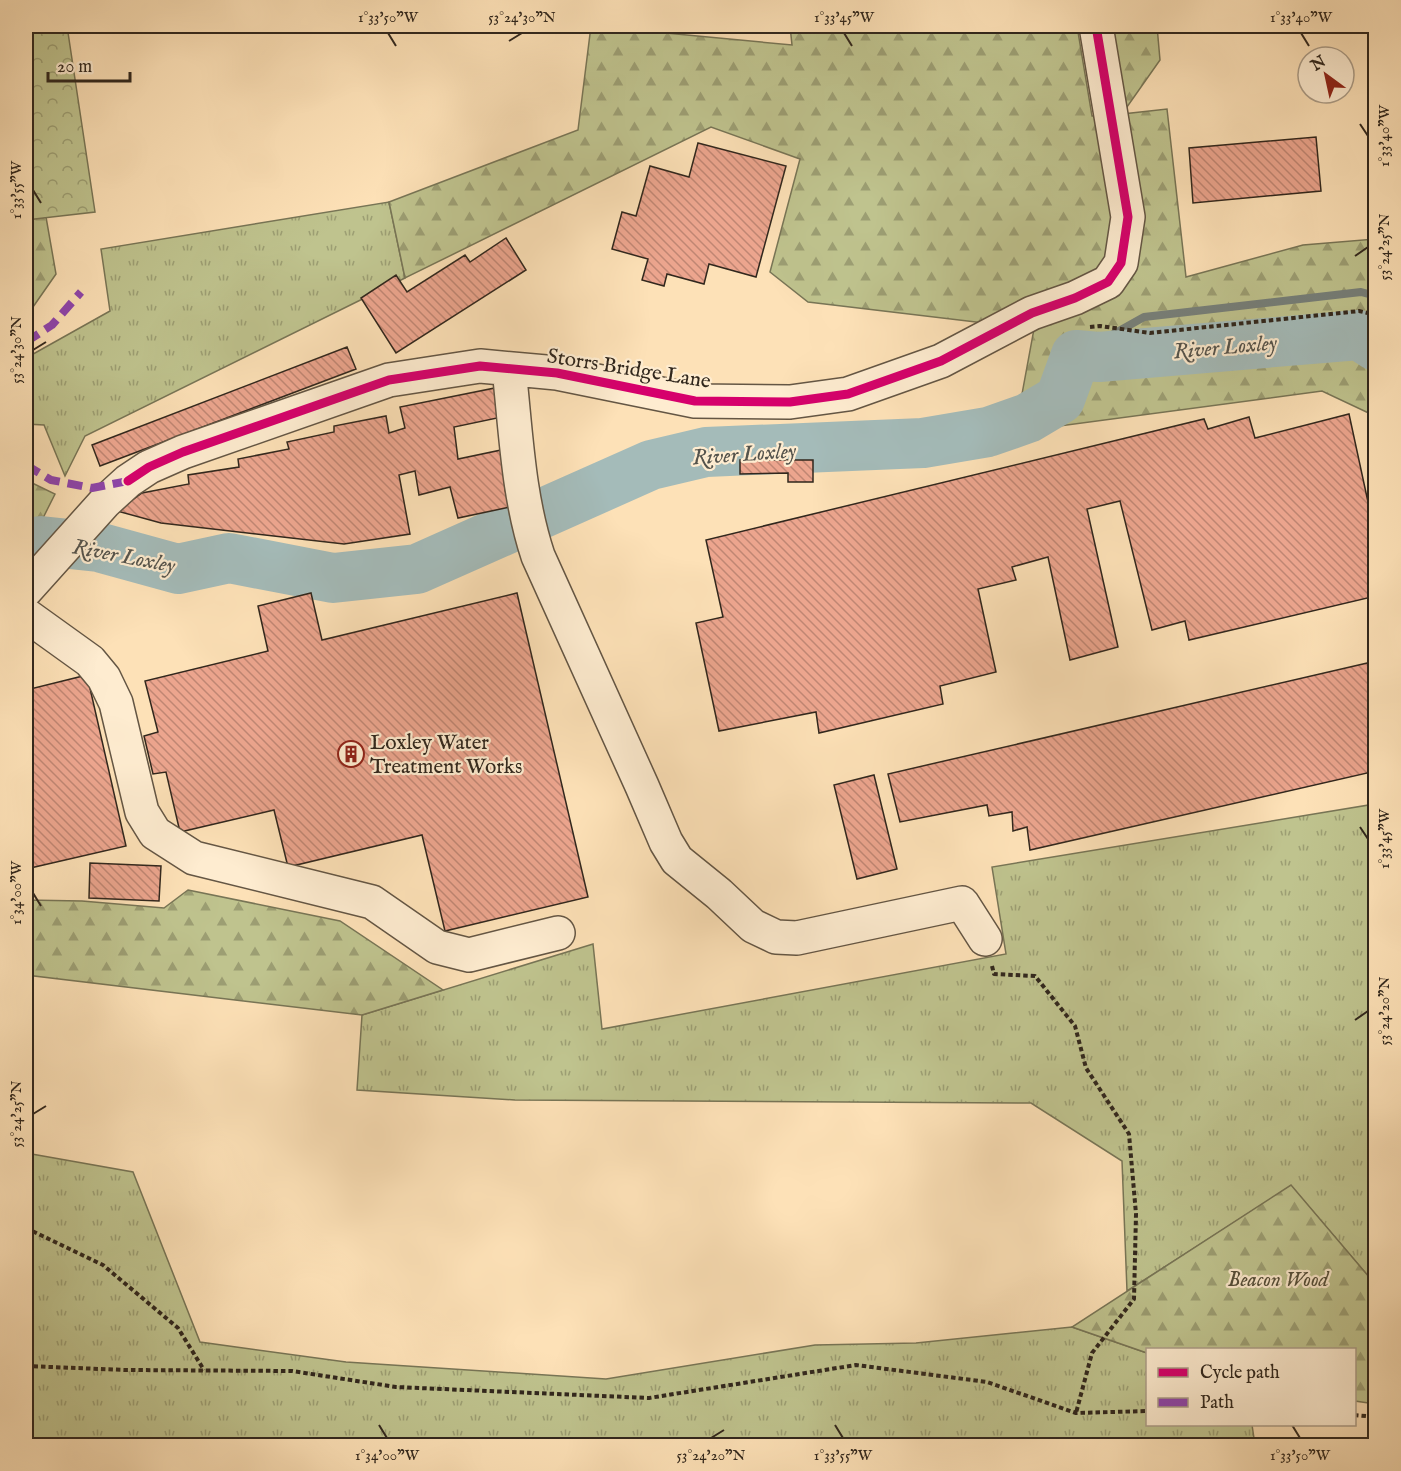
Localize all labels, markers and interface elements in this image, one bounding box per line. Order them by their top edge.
text: 1°33'50"W [358,8,419,27]
text: 53°24'30"N [488,8,556,27]
text: 1°33'45"W [814,8,875,27]
text: 1°33'40"W [1270,8,1333,27]
scale bar [48,45,130,83]
north arrow [1296,45,1356,105]
text: N [1307,52,1330,77]
text: 20 m [57,56,92,79]
text: 1°33'40"W [1375,104,1394,167]
text: 1°33'55"W [7,160,26,219]
text: 53°24'25"N [1375,213,1394,281]
text: 53°24'30"N [7,316,26,384]
water label: River Loxley [1172,329,1279,366]
street label: Storrs Bridge Lane [545,343,713,396]
water label: River Loxley [691,437,798,473]
water label: River Loxley [70,533,178,581]
place label: Loxley Water Treatment Works [370,730,522,781]
building icon: Loxley Water Treatment Works [336,739,366,769]
text: 1°33'45"W [1375,808,1394,869]
text: 1°34'00"W [7,860,26,925]
text: 53°24'20"N [1375,976,1394,1046]
text: 53°24'25"N [7,1080,26,1148]
park label: Beacon Wood [1228,1267,1331,1294]
legend [1146,1348,1356,1426]
text: Cycle path [1200,1362,1280,1385]
text: Path [1200,1392,1234,1415]
text: 1°34'00"W [355,1446,420,1465]
text: 53°24'20"N [676,1446,746,1465]
text: 1°33'55"W [814,1446,873,1465]
text: 1°33'50"W [1270,1446,1331,1465]

